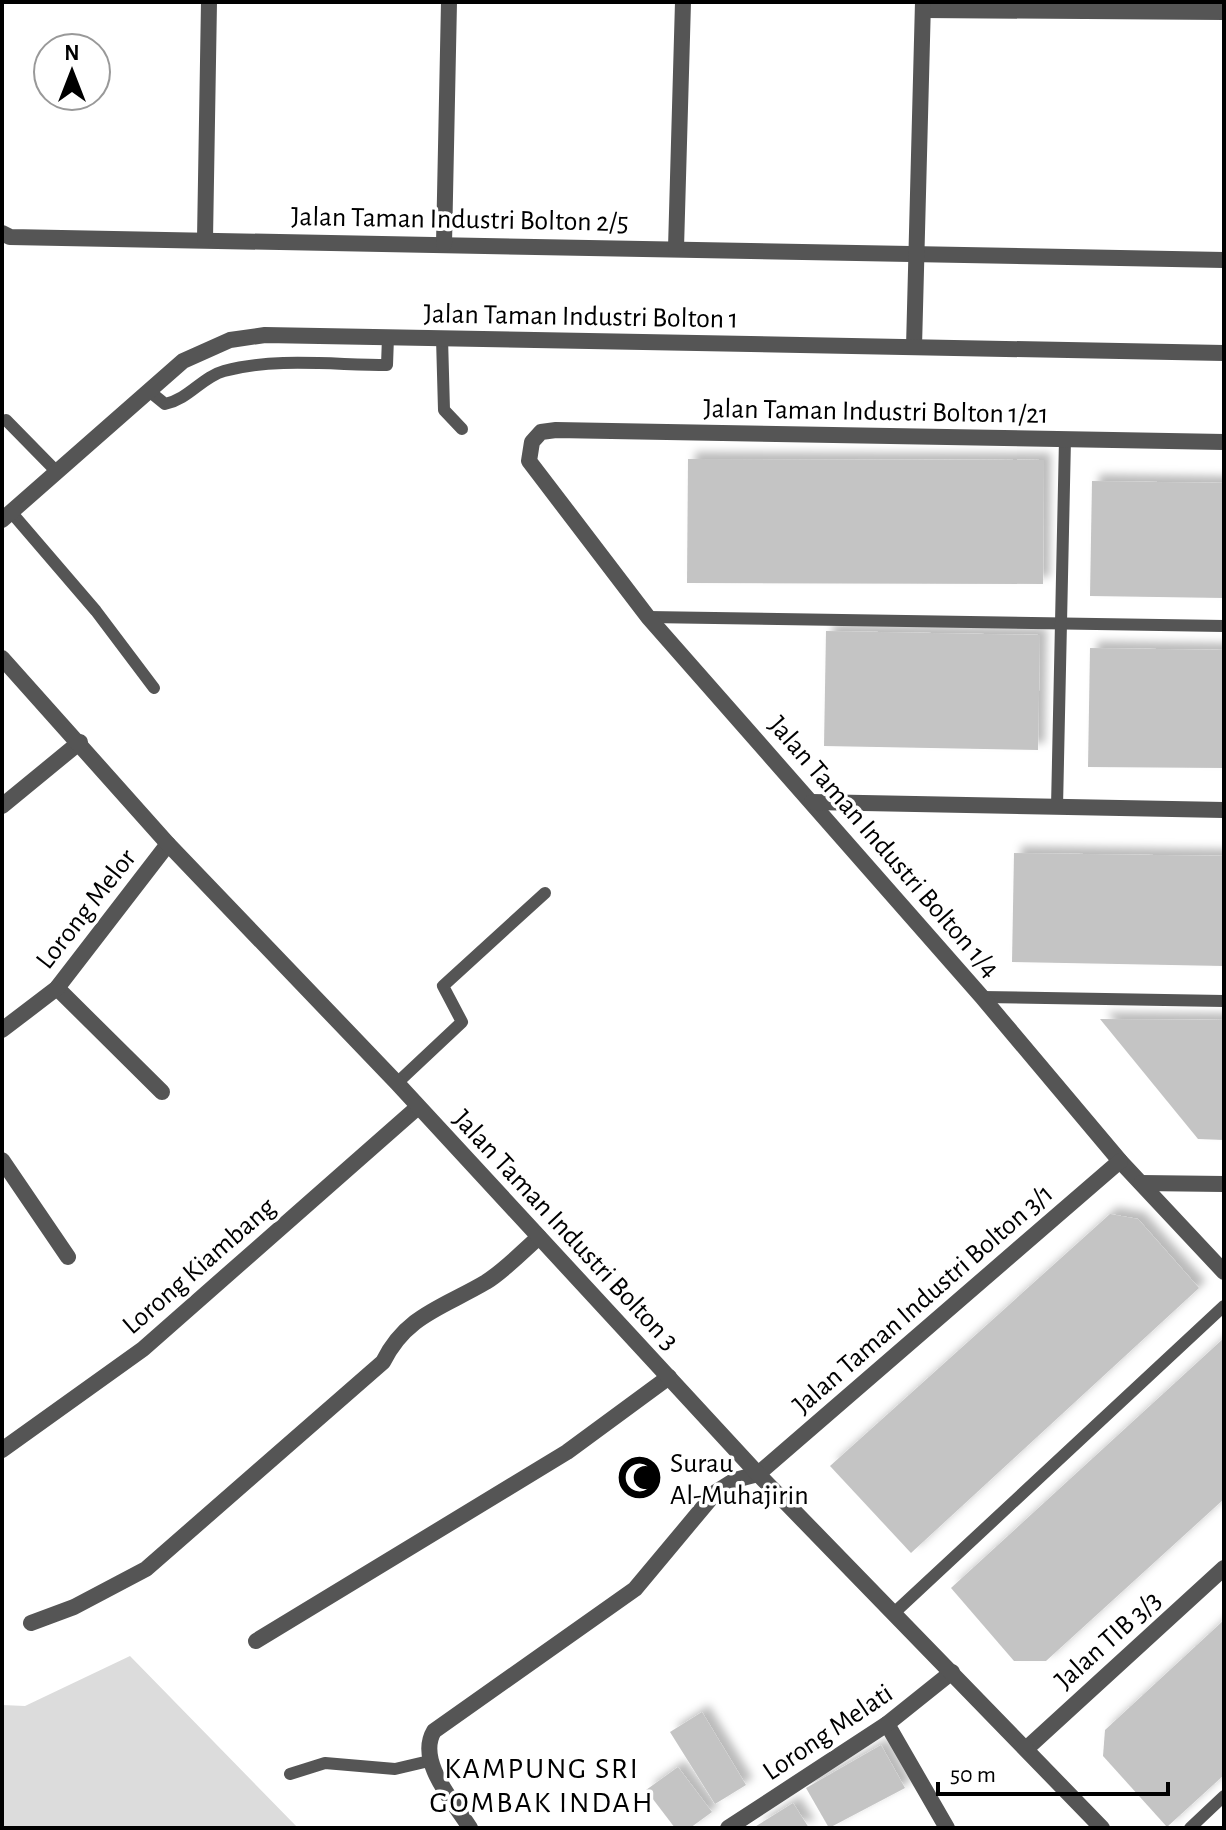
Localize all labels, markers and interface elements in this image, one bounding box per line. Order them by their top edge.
north arrow [32,32,112,112]
text: N [64,42,80,64]
street label: Jalan Taman Industri Bolton 2/5 [291,203,629,237]
street label: Jalan Taman Industri Bolton 1 [423,300,739,334]
street label: Jalan Taman Industri Bolton 1/21 [703,395,1049,429]
street label: Jalan Taman Industri Bolton 1/4 [763,711,1004,983]
street label: Lorong Melor [31,844,142,975]
street label: Jalan Taman Industri Bolton 3 [447,1105,684,1356]
street label: Jalan Taman Industri Bolton 3/1 [788,1179,1059,1420]
street label: Lorong Kiambang [118,1193,281,1340]
place label: Surau Al-Muhajirin [670,1450,809,1510]
mosque icon: Surau Al-Muhajirin [615,1454,663,1502]
street label: Jalan TIB 3/3 [1050,1586,1167,1695]
street label: Lorong Melati [758,1679,898,1786]
scale bar [938,1746,1168,1796]
district label: KAMPUNG SRI GOMBAK INDAH [430,1754,654,1818]
text: 50 m [950,1763,996,1787]

